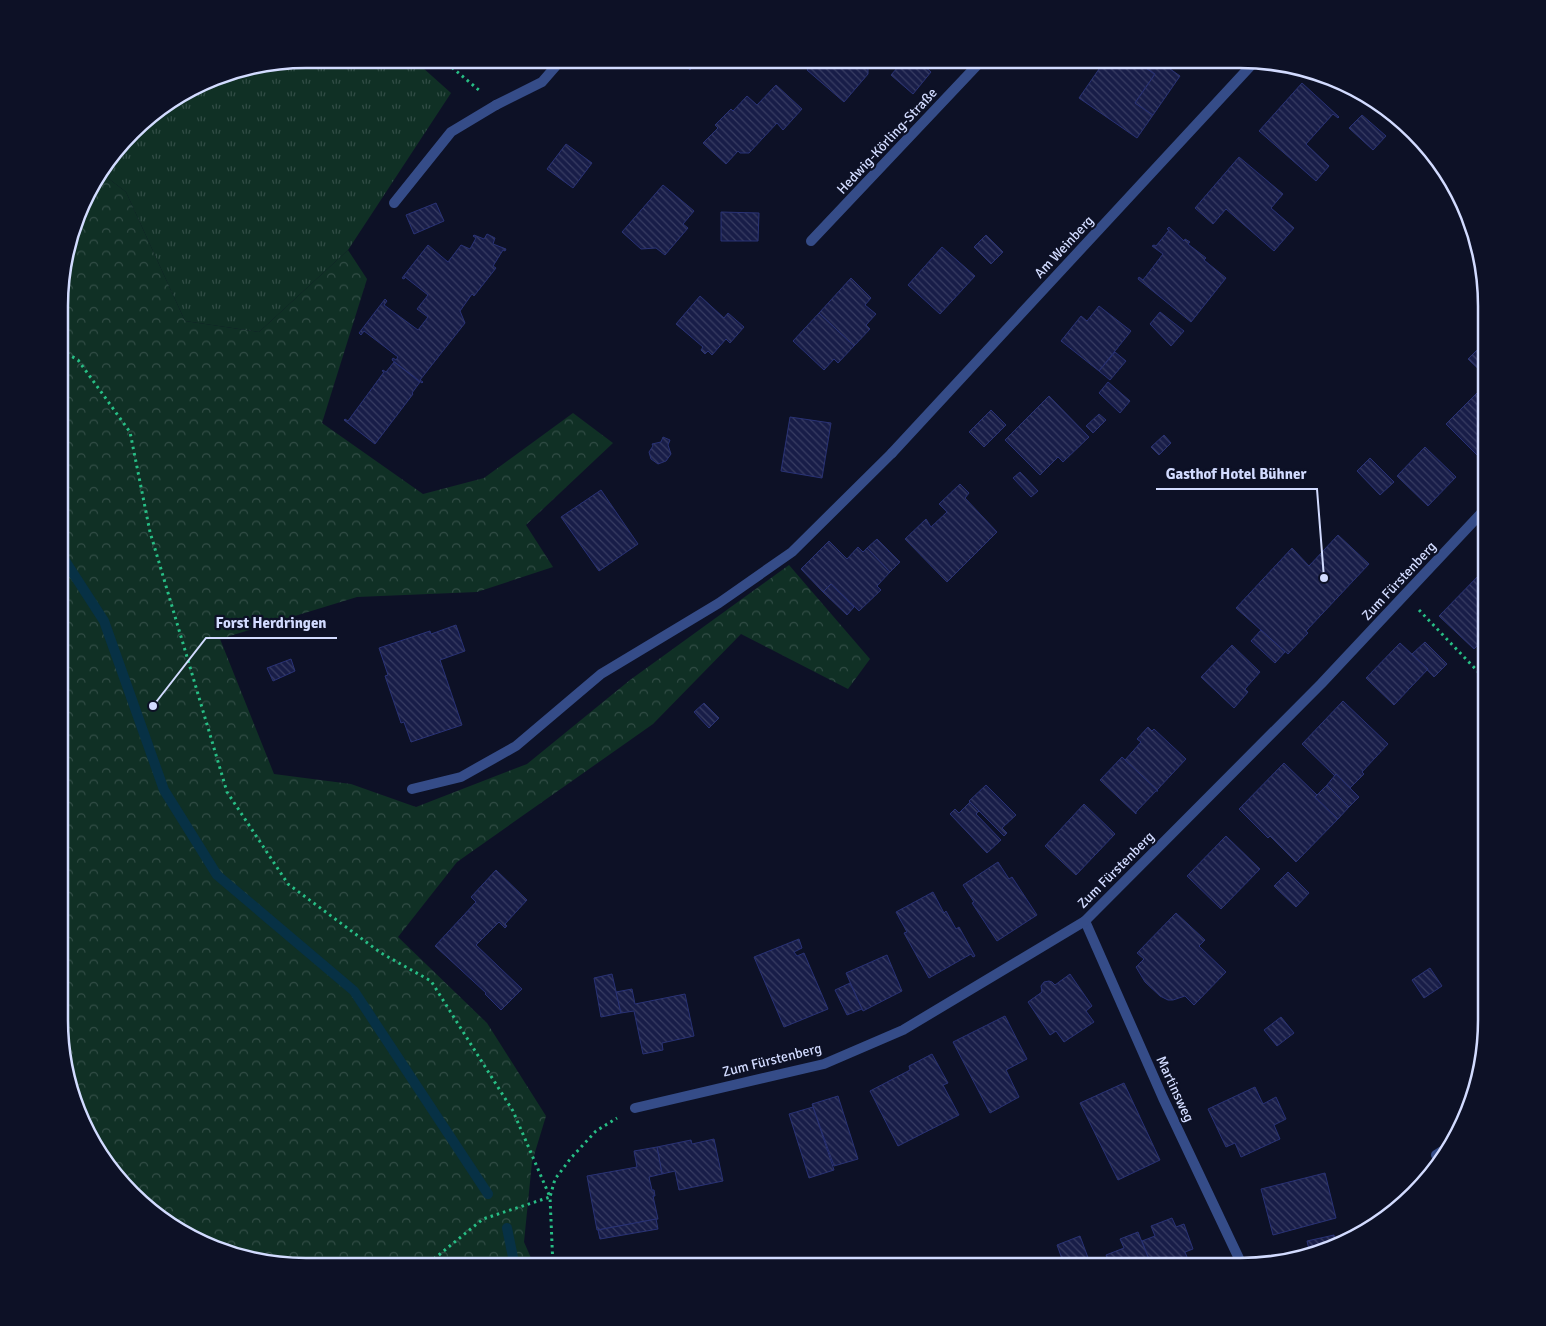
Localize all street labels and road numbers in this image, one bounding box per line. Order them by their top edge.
street label: Hedwig-Körling-Straße [833,84,941,198]
street label: Am Weinberg [1031,212,1097,282]
street label: Zum Fürstenberg [1358,538,1440,624]
street label: Zum Fürstenberg [1074,828,1158,912]
street label: Zum Fürstenberg [721,1039,823,1081]
street label: Martinsweg [1152,1053,1198,1125]

